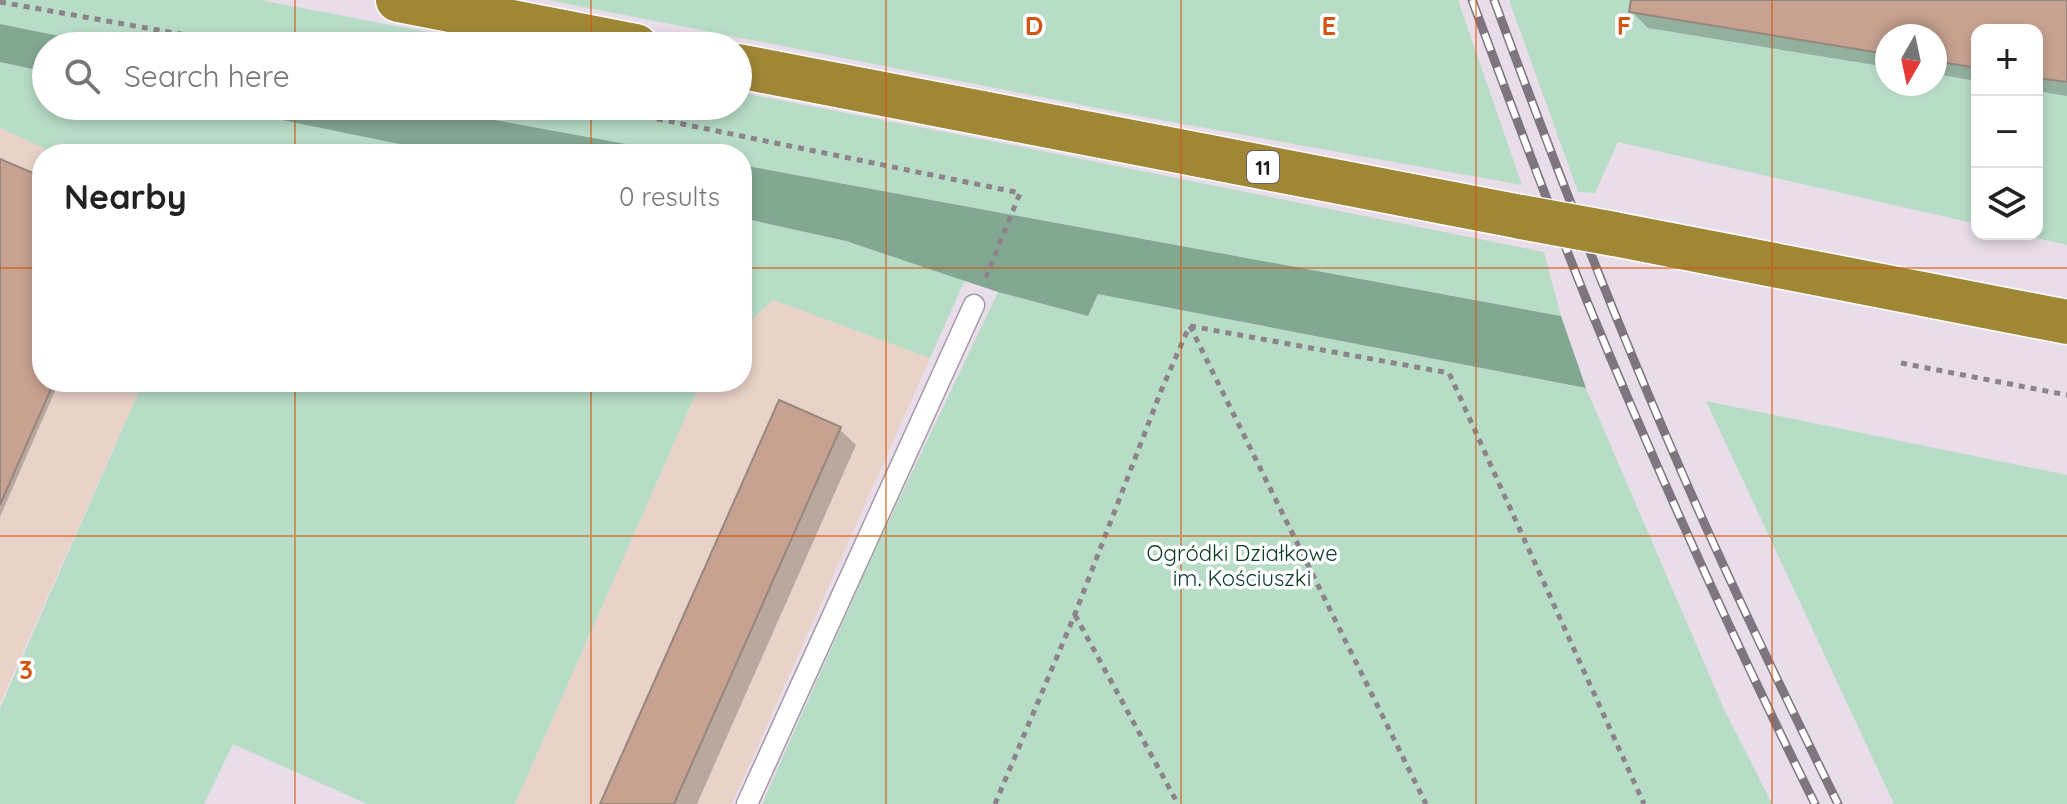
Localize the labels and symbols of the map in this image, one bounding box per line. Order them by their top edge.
text: D [1025,9,1043,42]
text: E [1322,9,1336,42]
text: F [1617,9,1631,42]
north arrow [1875,24,1947,96]
road number: 11 [1247,151,1279,183]
park label: Ogródki Działkowe im. Kościuszki [1146,539,1338,592]
text: 3 [19,653,33,686]

